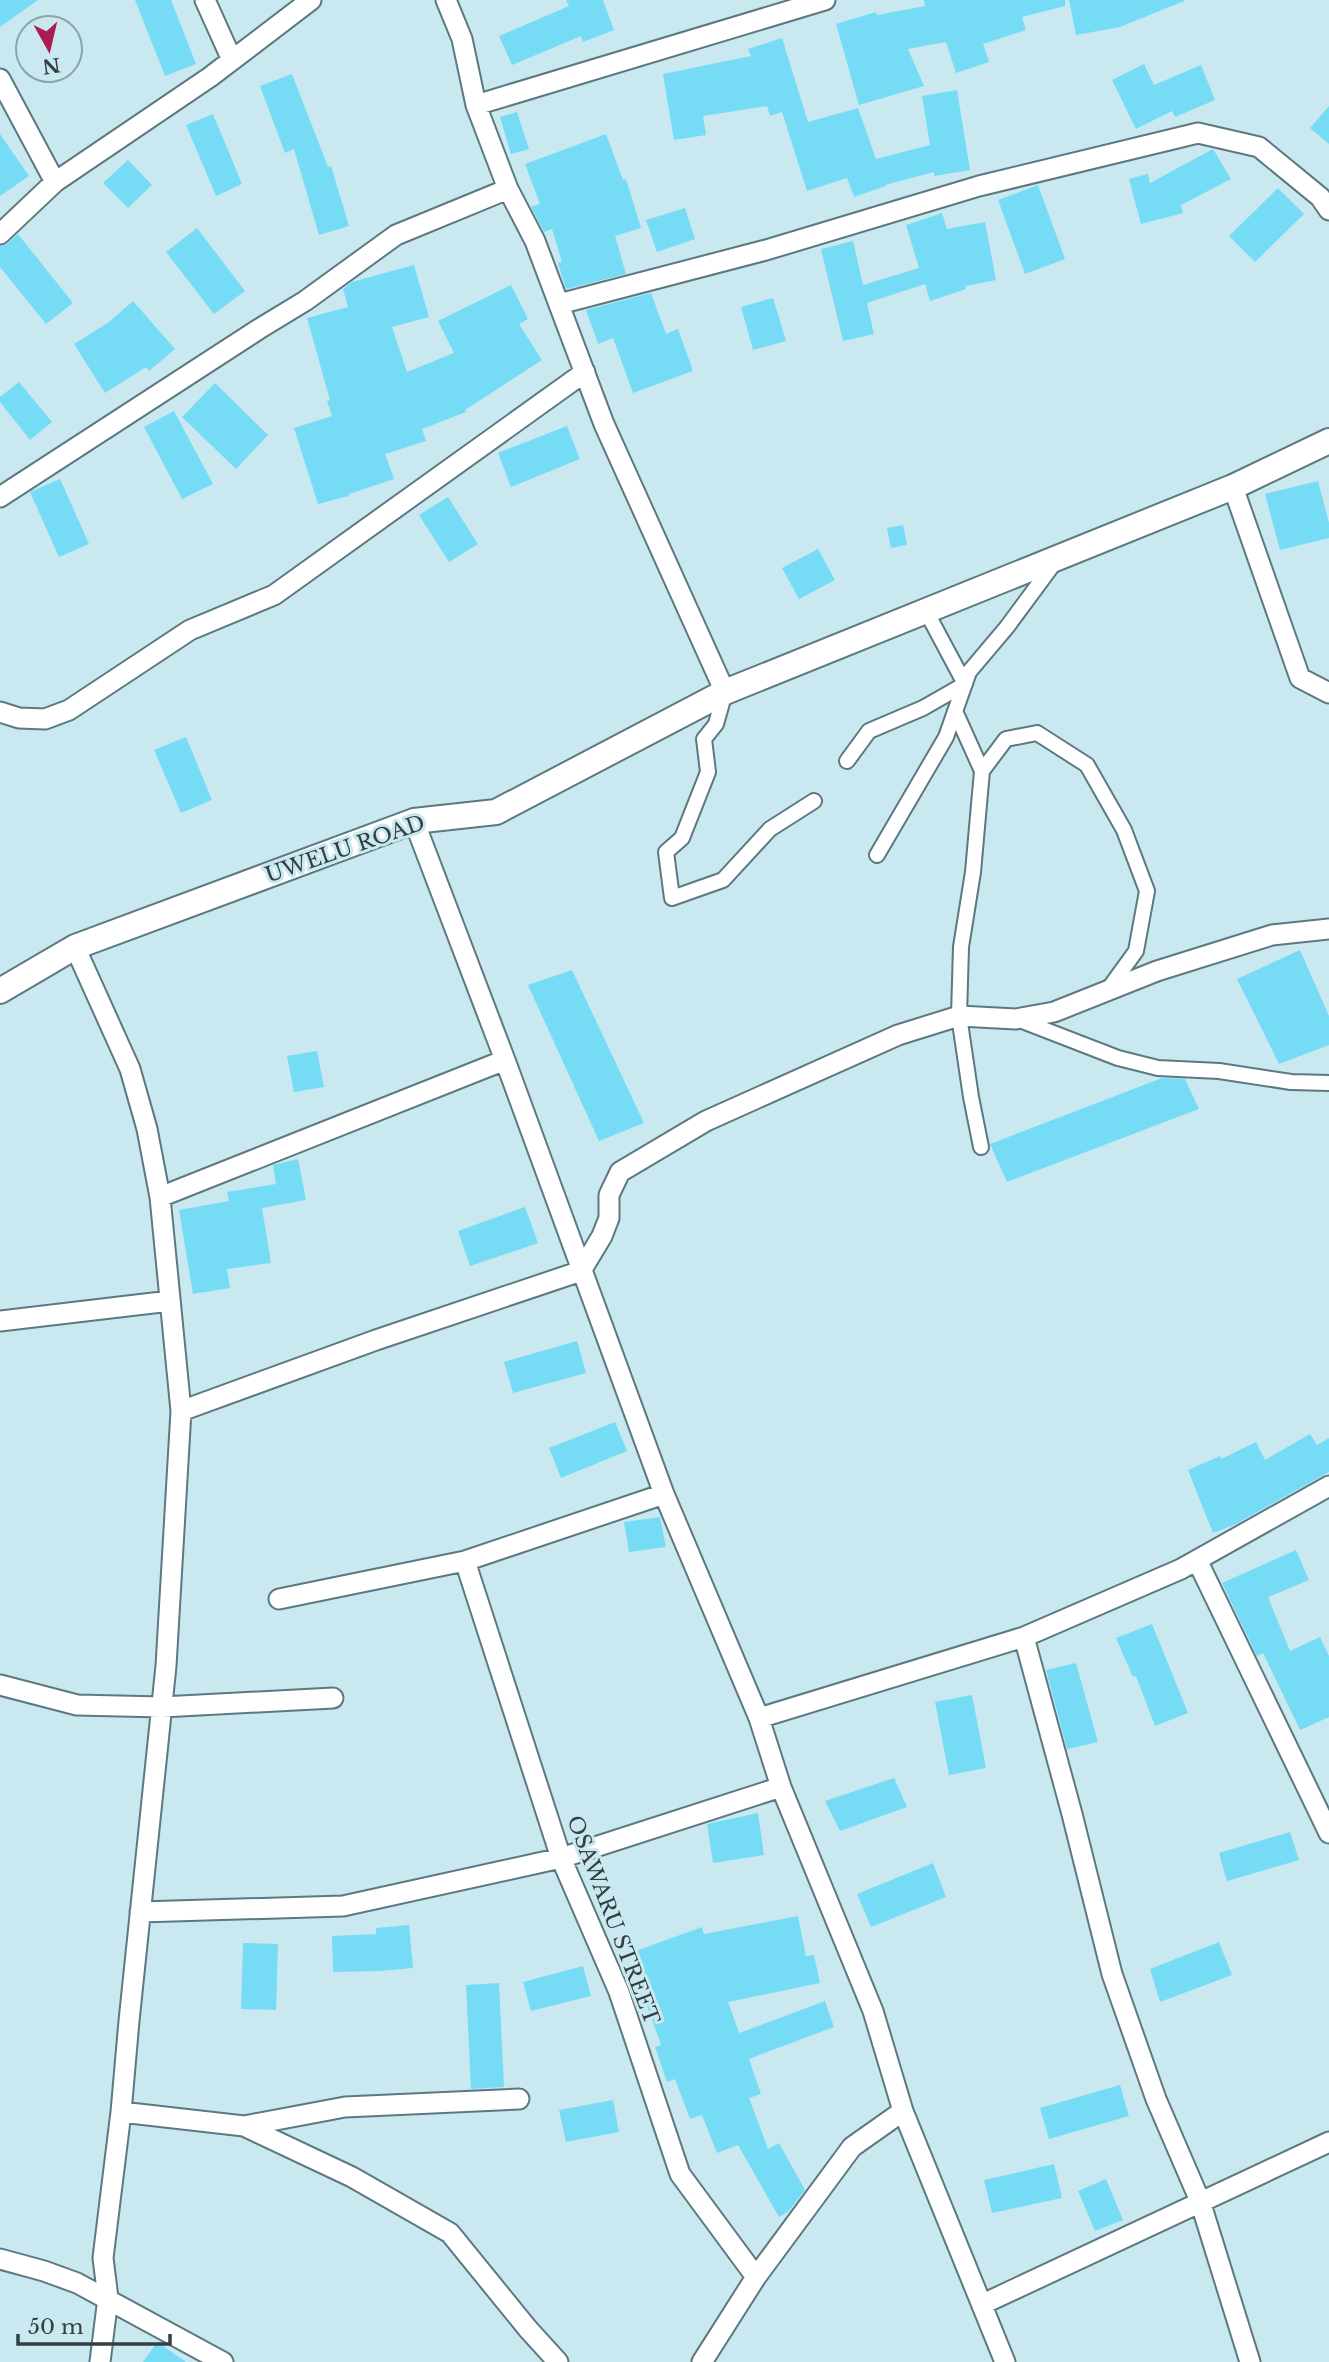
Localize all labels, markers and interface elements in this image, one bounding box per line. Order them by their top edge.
north arrow [14,14,84,84]
text: N [41,53,62,78]
street label: UWELU ROAD [262,809,428,889]
street label: OSAWARU STREET [561,1812,665,2028]
scale bar [18,2302,170,2346]
text: 50 m [28,2314,84,2340]

